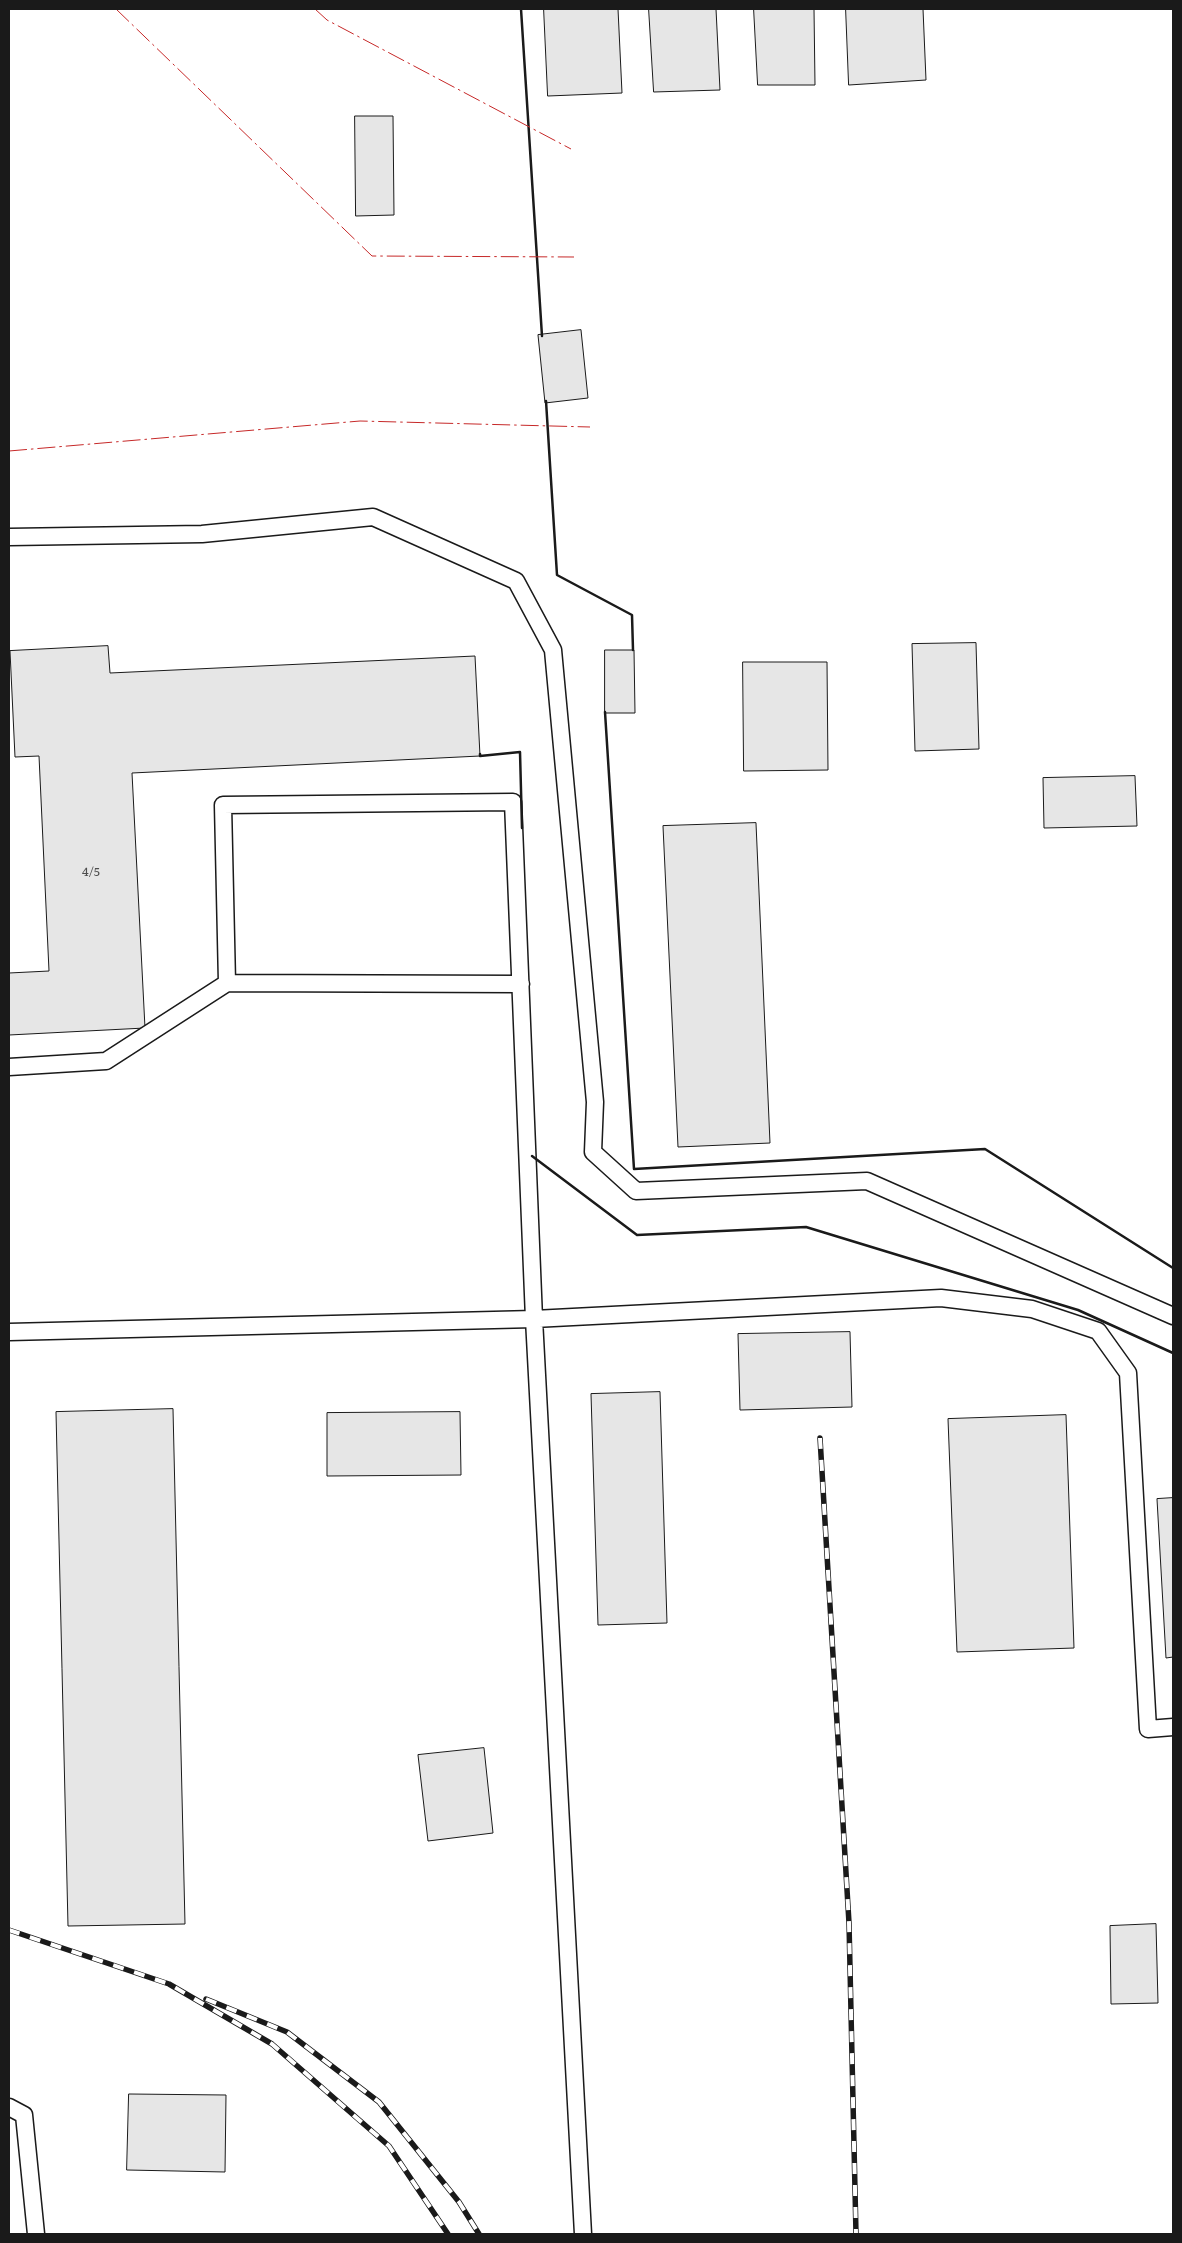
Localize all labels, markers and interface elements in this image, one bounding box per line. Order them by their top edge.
house number: 4/5 [82,865,100,879]

